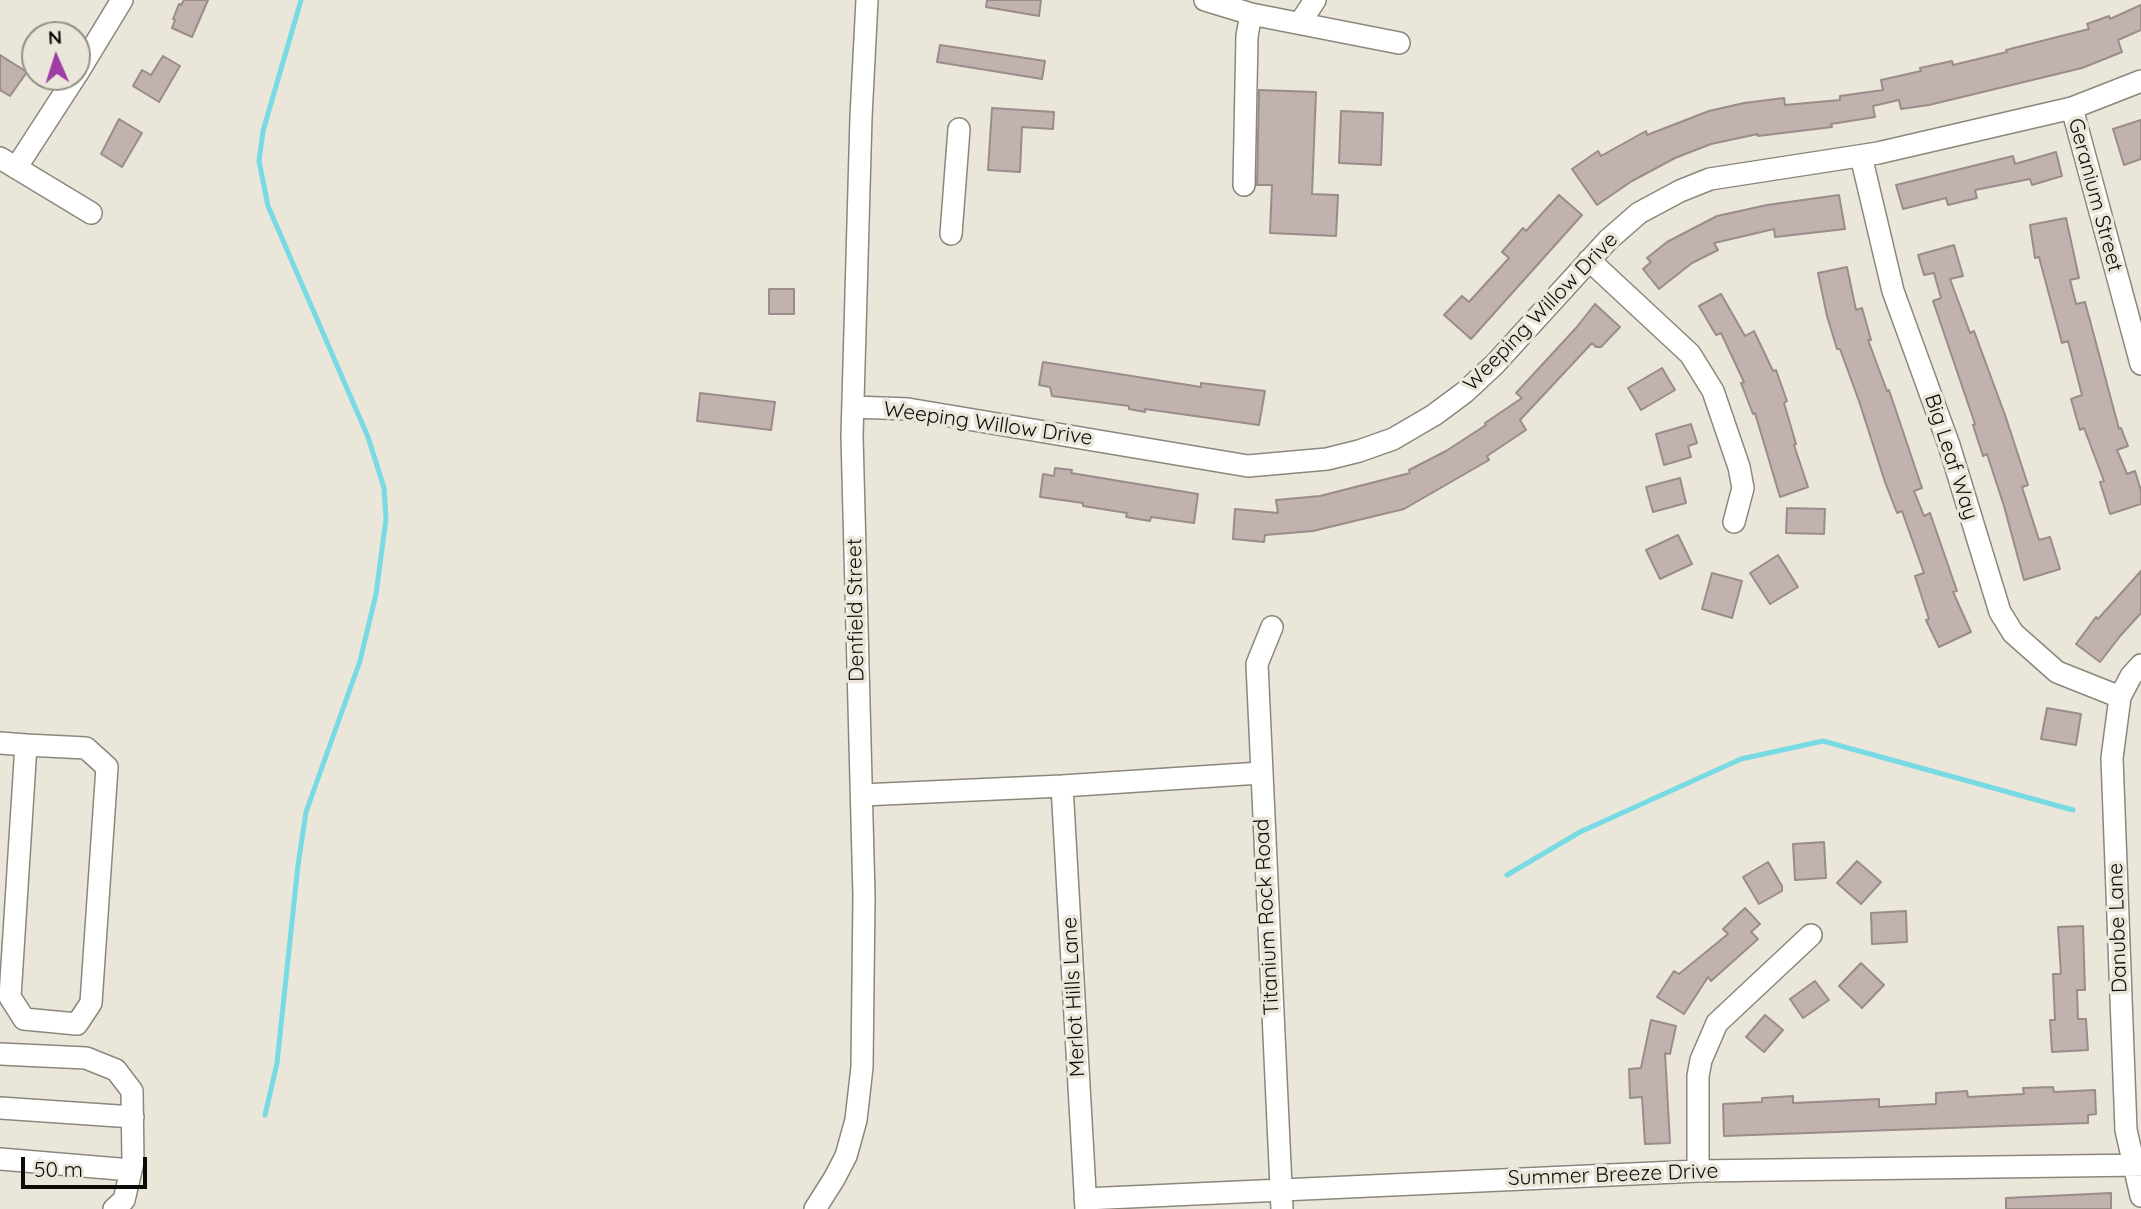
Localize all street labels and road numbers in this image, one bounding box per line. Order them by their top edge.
street label: Geranium Street [2062,115,2128,275]
street label: Weeping Willow Drive [1459,227,1623,397]
street label: Big Leaf Way [1919,391,1983,523]
street label: Weeping Willow Drive [882,397,1094,451]
street label: Denfield Street [842,538,870,682]
street label: Titanium Rock Road [1249,818,1285,1016]
street label: Danube Lane [2103,863,2133,993]
street label: Merlot Hills Lane [1057,916,1091,1078]
street label: Summer Breeze Drive [1507,1159,1719,1191]

